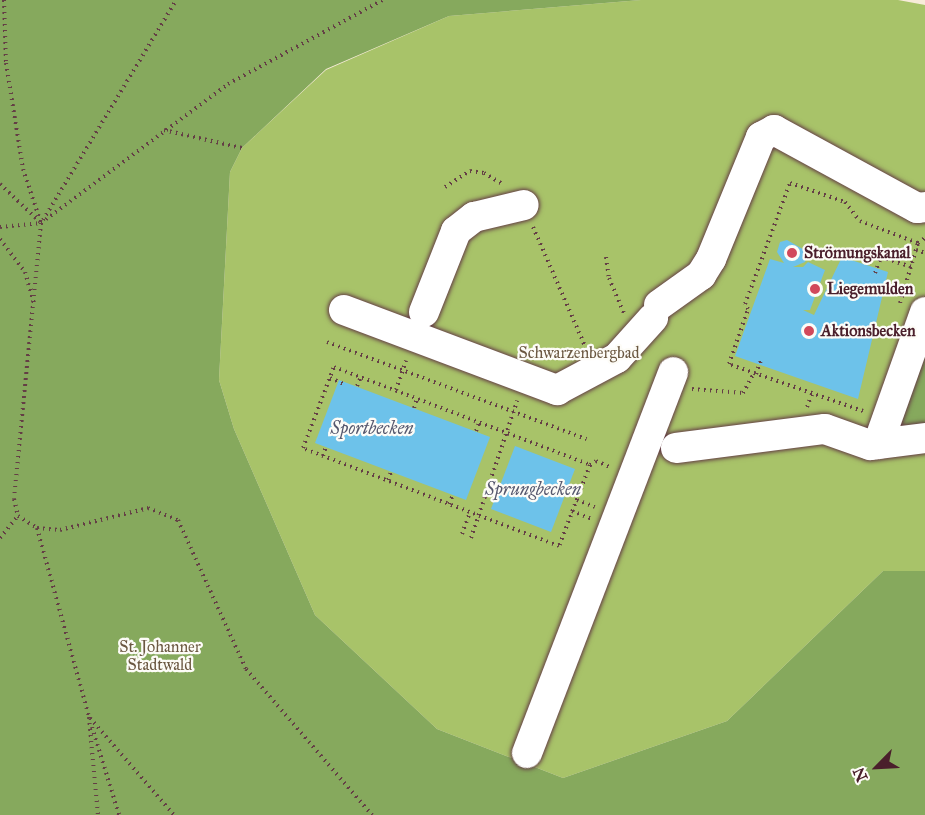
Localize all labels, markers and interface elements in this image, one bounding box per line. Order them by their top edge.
place label: Strömungskanal [804,243,911,263]
marker: Strömungskanal [785,246,799,260]
place label: Liegemulden [827,279,913,299]
marker: Liegemulden [808,282,822,296]
place label: Aktionsbecken [821,321,916,341]
marker: Aktionsbecken [802,324,816,338]
park label: Schwarzenbergbad [519,343,639,363]
water label: Sportbecken [331,417,413,439]
water label: Sprungbecken [485,478,581,500]
park label: St. Johanner Stadtwald [119,637,201,675]
north arrow [847,737,907,797]
text: N [849,764,872,785]

